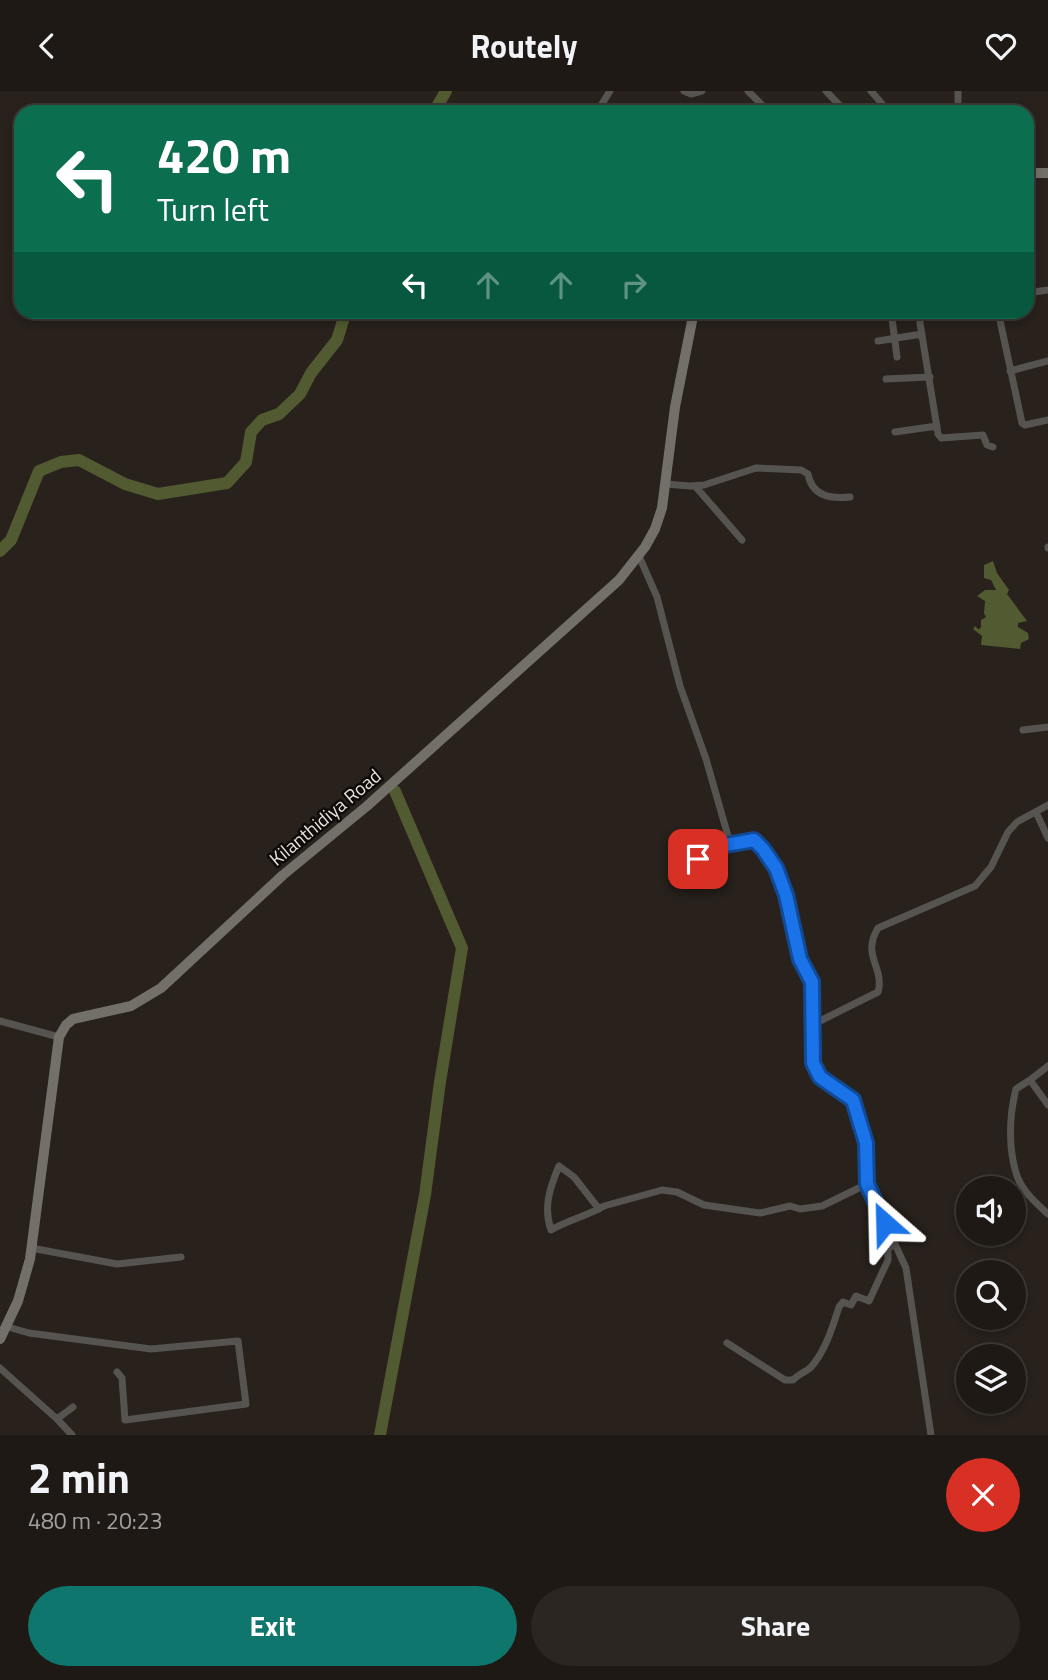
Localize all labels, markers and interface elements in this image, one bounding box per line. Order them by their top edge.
text: Routely [471,22,577,70]
icon: back [28,27,66,65]
icon: heart [982,27,1020,65]
text: 420 m [157,117,291,192]
icon: left [42,133,133,224]
text: Turn left [157,185,269,233]
icon: left [396,266,434,304]
icon: ahead [469,266,507,304]
icon: ahead [542,266,580,304]
icon: right [615,266,653,304]
street label: Kilanthidiya Road [262,761,387,872]
pin [668,829,728,889]
icon: arrive [679,840,717,878]
map controls [956,1176,1026,1414]
button: sound [956,1176,1026,1246]
position arrow [848,1186,922,1260]
button: search [956,1260,1026,1330]
button: layers [956,1344,1026,1414]
text: 2 min [28,1445,130,1509]
button: close [946,1458,1020,1532]
text: 480 m · 20:23 [28,1503,163,1538]
button: Exit [28,1586,517,1666]
button: Share [531,1586,1020,1666]

